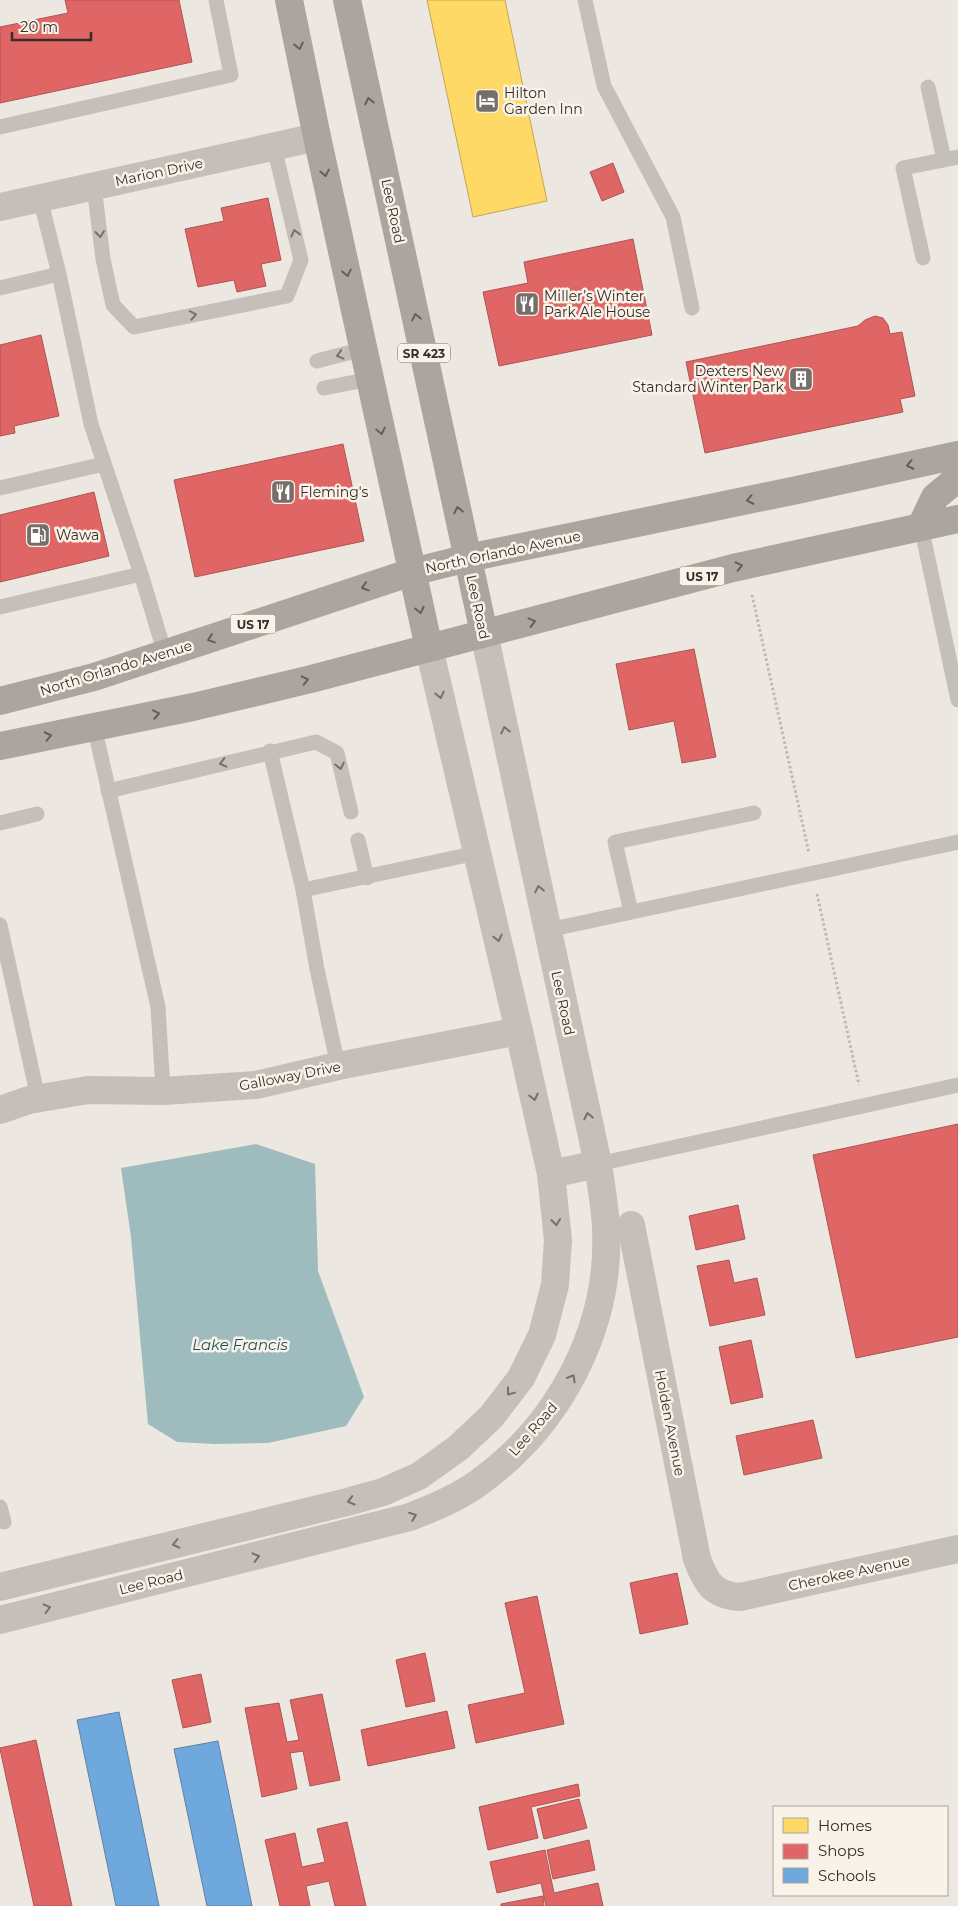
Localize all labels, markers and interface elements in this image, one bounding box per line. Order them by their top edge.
scale bar [12,10,91,42]
text: 20 m [20,17,58,36]
one-way arrow [293,41,303,50]
place label: Hilton Garden Inn [504,84,583,118]
hotel icon: Hilton Garden Inn [474,88,500,114]
one-way arrow [364,96,375,105]
street label: Marion Drive [113,154,205,190]
one-way arrow [319,169,330,178]
street label: Lee Road [377,177,409,245]
one-way arrow [290,229,301,238]
one-way arrow [94,230,105,238]
one-way arrow [341,268,352,277]
place label: Miller’s Winter Park Ale House [544,287,650,321]
restaurant icon: Miller’s Winter Park Ale House [514,291,540,317]
one-way arrow [188,311,197,321]
one-way arrow [411,313,422,322]
road number: SR 423 [398,343,450,362]
one-way arrow [336,350,344,360]
place label: Dexters New Standard Winter Park [632,362,785,396]
building icon: Dexters New Standard Winter Park [788,366,814,392]
one-way arrow [375,427,386,436]
one-way arrow [906,459,915,470]
restaurant icon: Fleming's [270,479,296,505]
place label: Fleming's [300,483,369,501]
one-way arrow [745,494,754,505]
one-way arrow [453,506,463,515]
fuel station icon: Wawa [25,522,51,548]
place label: Wawa [56,526,99,544]
street label: North Orlando Avenue [424,527,582,577]
one-way arrow [735,561,744,572]
road number: US 17 [680,566,724,586]
street label: Lee Road [462,573,494,641]
one-way arrow [362,582,370,592]
one-way arrow [414,605,425,614]
road number: US 17 [230,614,276,634]
one-way arrow [527,617,535,627]
one-way arrow [207,633,216,643]
street label: North Orlando Avenue [38,636,194,700]
one-way arrow [301,675,310,686]
one-way arrow [434,690,445,699]
one-way arrow [152,709,161,720]
one-way arrow [500,726,511,734]
one-way arrow [43,731,52,742]
one-way arrow [218,757,227,768]
one-way arrow [334,761,345,770]
one-way arrow [534,884,545,893]
one-way arrow [492,934,503,943]
street label: Lee Road [547,969,579,1037]
street label: Galloway Drive [238,1057,342,1095]
one-way arrow [528,1092,539,1101]
one-way arrow [583,1112,594,1121]
one-way arrow [550,1219,561,1227]
water label: Lake Francis [192,1335,288,1354]
street label: Holden Avenue [651,1368,689,1478]
one-way arrow [565,1374,575,1383]
one-way arrow [508,1386,516,1395]
street label: Lee Road [505,1398,561,1460]
one-way arrow [347,1495,356,1506]
one-way arrow [408,1512,417,1522]
one-way arrow [172,1538,181,1549]
street label: Cherokee Avenue [787,1551,911,1595]
one-way arrow [251,1552,259,1562]
street label: Lee Road [117,1565,185,1599]
one-way arrow [43,1603,52,1614]
legend [773,1806,948,1896]
text: Homes [818,1816,872,1835]
text: Shops [818,1841,864,1860]
text: Schools [818,1866,876,1885]

